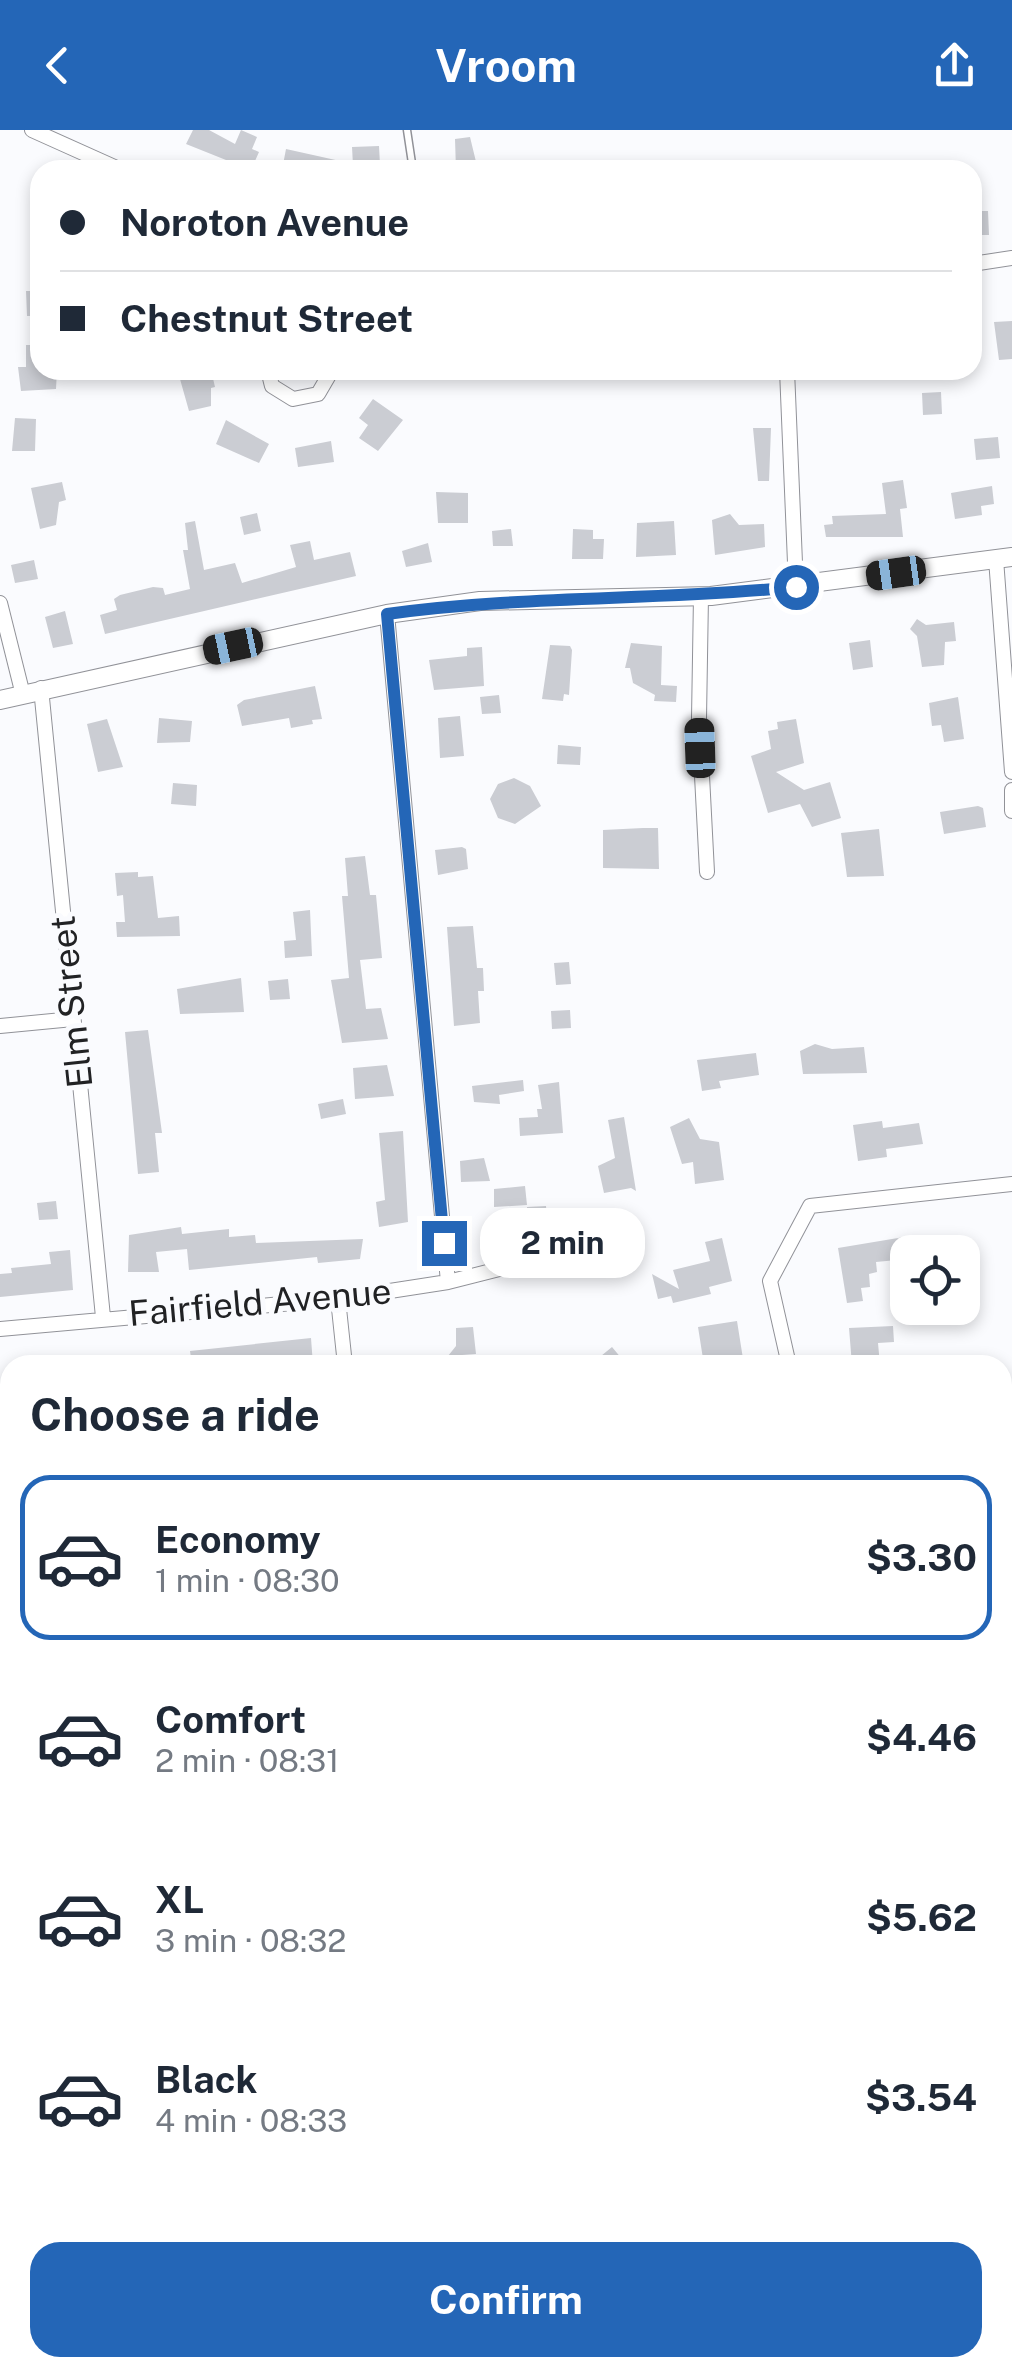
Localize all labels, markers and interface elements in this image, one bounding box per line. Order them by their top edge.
icon: back [30,38,85,93]
icon: share [927,38,982,93]
text: Vroom [435,39,577,92]
text: Noroton Avenue [120,200,409,245]
text: Chestnut Street [120,296,413,341]
car [864,554,928,592]
route start [774,565,819,610]
car [201,625,265,667]
car [684,717,716,779]
street label: Elm Street [42,914,100,1090]
callout: 2 min [479,1208,644,1278]
route end [422,1221,467,1266]
text: 2 min [521,1224,604,1261]
map controls [890,1235,980,1325]
button: locate [890,1235,980,1325]
street label: Fairfield Avenue [127,1270,393,1334]
text: Choose a ride [30,1388,320,1441]
icon: car [35,1513,125,1603]
text: Economy [155,1517,321,1562]
text: $3.30 [866,1535,977,1580]
text: 1 min · 08:30 [155,1562,340,1599]
icon: car [35,1693,125,1783]
text: Comfort [155,1697,306,1742]
text: $4.46 [866,1715,977,1760]
text: 2 min · 08:31 [155,1742,339,1779]
icon: car [35,1873,125,1963]
text: XL [155,1877,204,1922]
text: $5.62 [866,1895,977,1940]
text: 3 min · 08:32 [155,1922,346,1959]
icon: car [35,2053,125,2143]
text: Black [155,2057,258,2102]
text: $3.54 [865,2075,977,2120]
text: 4 min · 08:33 [155,2102,347,2139]
button: Confirm [30,2242,982,2357]

